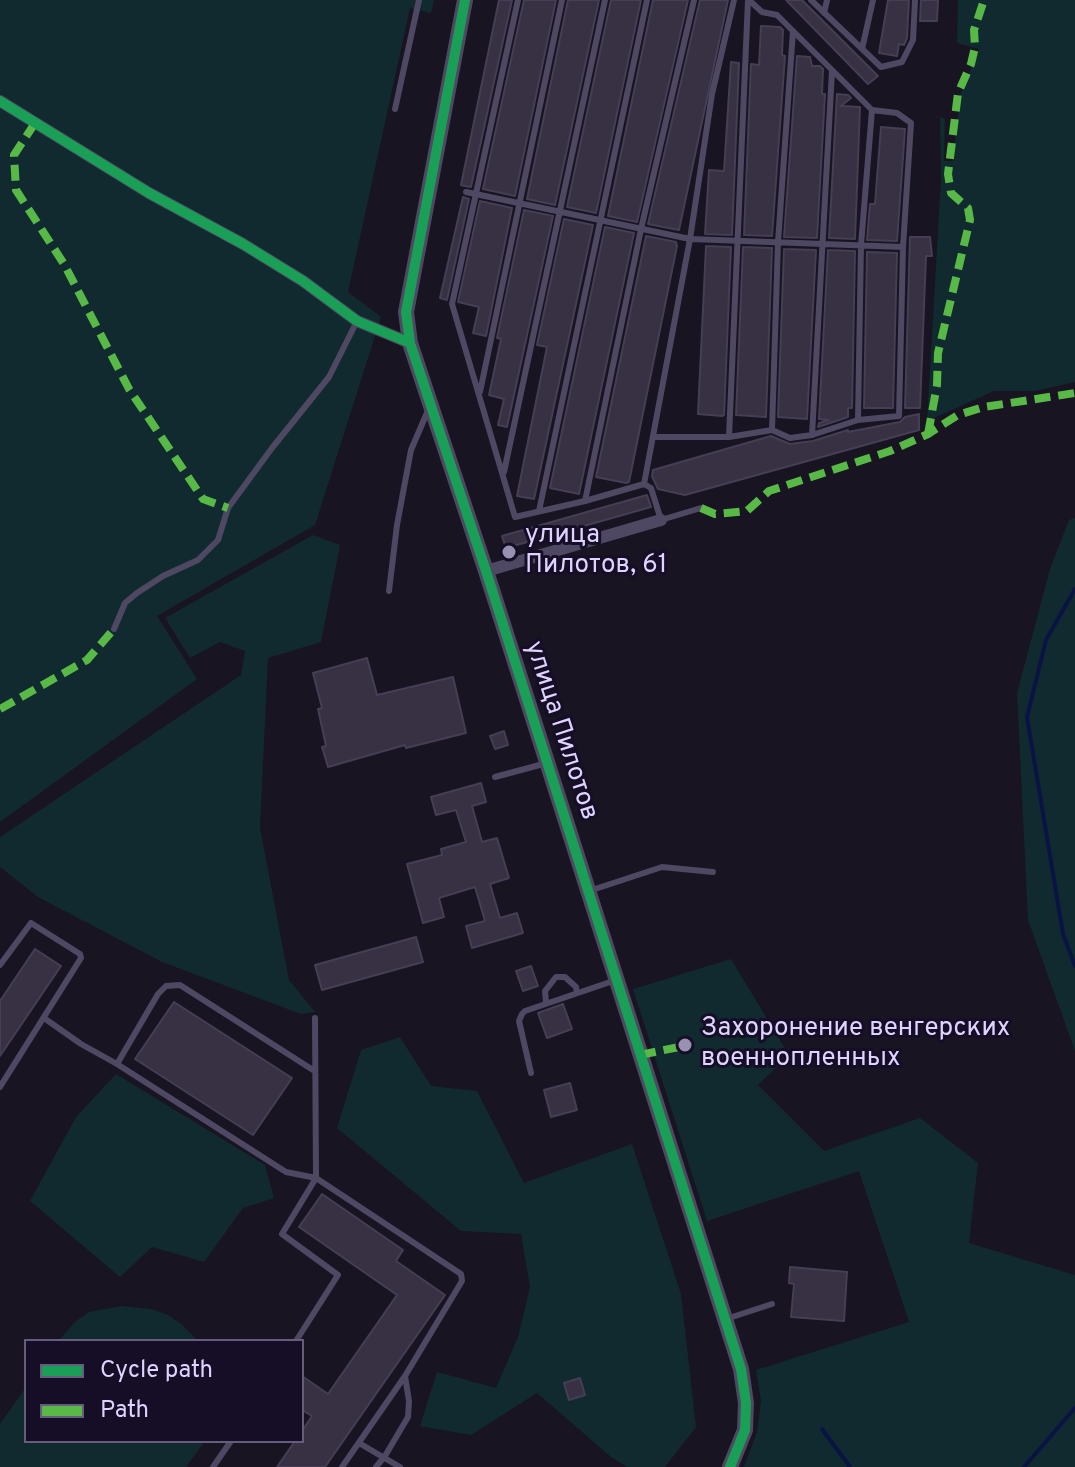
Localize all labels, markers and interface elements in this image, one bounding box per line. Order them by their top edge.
place label: улица Пилотов, 61 [525,521,667,582]
marker: улица Пилотов, 61 [500,543,518,561]
street label: улица Пилотов [516,638,604,824]
place label: Захоронение венгерских военнопленных [701,1014,1010,1076]
marker: Захоронение венгерских военнопленных [676,1036,694,1054]
legend [24,1339,304,1443]
text: Cycle path [100,1356,213,1386]
text: Path [100,1396,149,1426]

